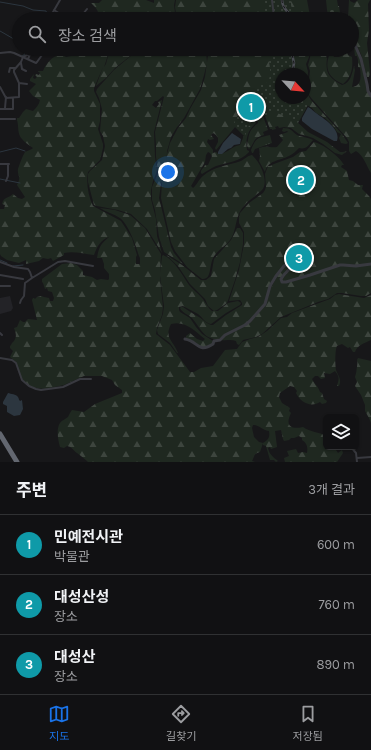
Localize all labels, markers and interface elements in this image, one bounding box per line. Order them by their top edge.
search box [12,12,359,56]
icon: search [26,23,48,45]
text: 장소 검색 [58,27,117,45]
north arrow [275,68,311,104]
pin: 1 [238,92,264,122]
your location [158,162,178,182]
pin: 2 [288,165,314,195]
pin: 3 [286,243,312,273]
map controls [323,414,359,450]
button: layers [323,414,359,450]
text: 주변 [16,480,47,500]
text: 3개 결과 [308,482,355,497]
text: 민예전시관 [54,528,123,546]
text: 1 [27,537,31,552]
text: 600 m [317,537,355,552]
text: 박물관 [54,549,90,564]
text: 대성산성 [54,588,109,606]
text: 2 [25,597,33,612]
text: 760 m [318,597,355,612]
text: 장소 [54,609,78,624]
text: 대성산 [54,648,95,666]
text: 3 [25,657,33,672]
text: 890 m [317,657,355,672]
text: 장소 [54,669,78,684]
tab: 지도 [48,703,70,743]
tab: 길찾기 [166,703,196,743]
tab: 저장됨 [293,703,323,743]

